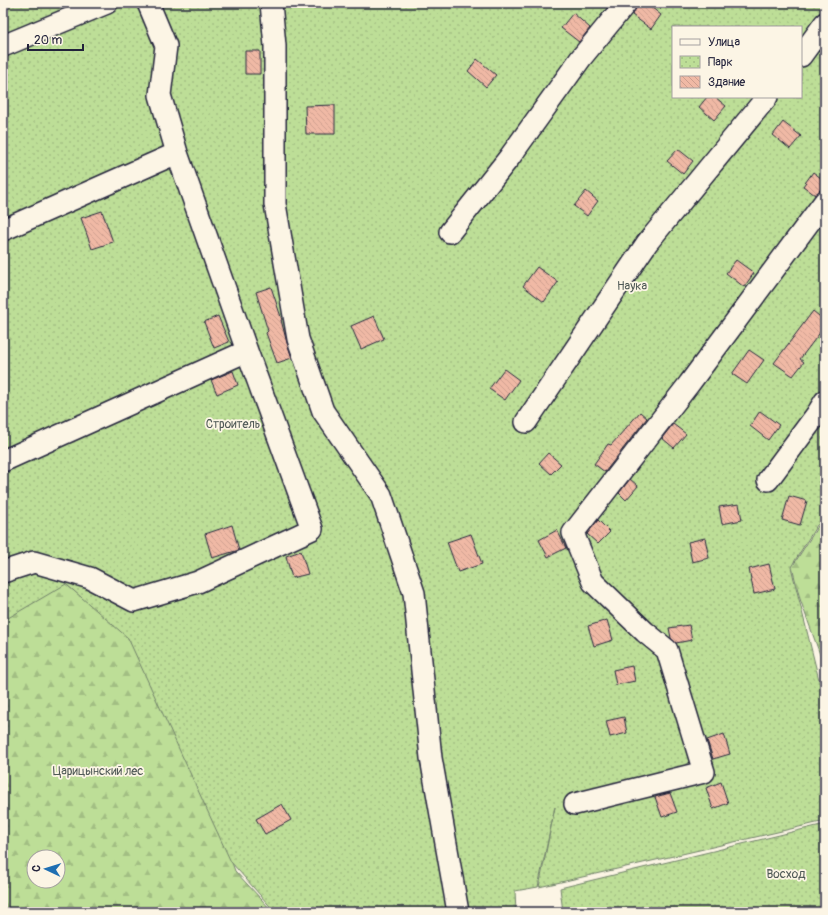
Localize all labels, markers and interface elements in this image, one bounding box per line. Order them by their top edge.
scale bar [28,26,83,52]
legend [672,26,802,98]
text: 20 m [34,33,63,48]
text: Улица [708,35,740,50]
text: Парк [708,55,733,70]
text: Здание [708,75,745,90]
park label: Наука [617,279,647,294]
park label: Строитель [206,417,260,432]
park label: Царицынский лес [53,764,143,779]
north arrow [26,849,66,889]
text: С [30,864,43,872]
park label: Восход [767,867,806,882]

